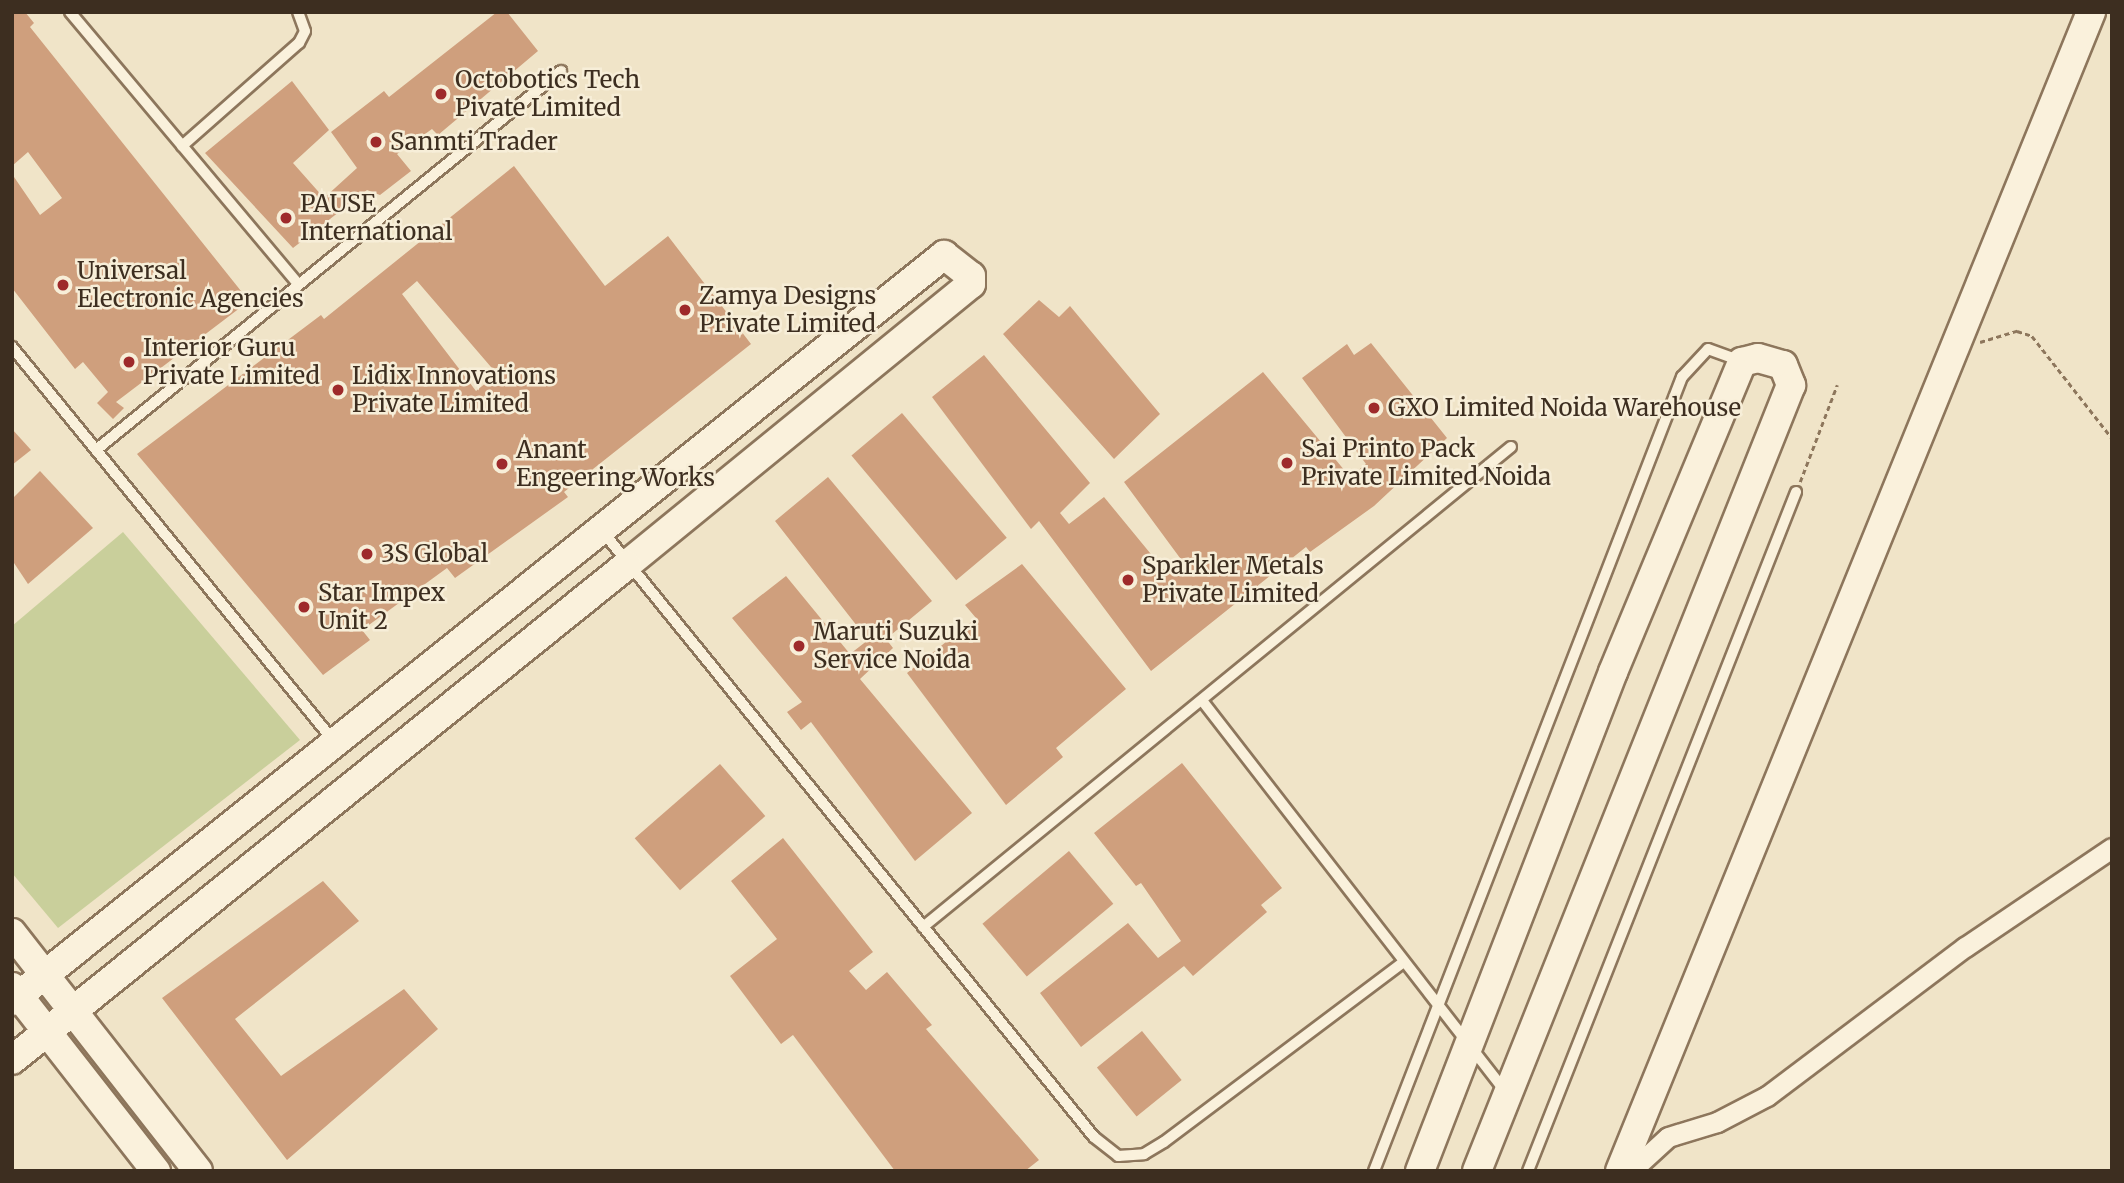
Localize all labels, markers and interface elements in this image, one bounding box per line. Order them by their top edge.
place label: Octobotics Tech Pivate Limited [455,66,640,122]
marker: Octobotics Tech Pivate Limited [433,86,449,102]
place label: Sanmti Trader [390,128,558,156]
marker: Sanmti Trader [368,134,384,150]
place label: PAUSE International [300,190,453,246]
marker: PAUSE International [278,210,294,226]
place label: Universal Electronic Agencies [77,257,304,313]
marker: Universal Electronic Agencies [55,277,71,293]
place label: Zamya Designs Private Limited [699,282,876,338]
marker: Zamya Designs Private Limited [677,302,693,318]
place label: Interior Guru Private Limited [143,334,320,390]
marker: Interior Guru Private Limited [121,354,137,370]
place label: Lidix Innovations Private Limited [352,362,556,418]
marker: Lidix Innovations Private Limited [330,382,346,398]
place label: GXO Limited Noida Warehouse [1388,394,1741,422]
marker: GXO Limited Noida Warehouse [1366,400,1382,416]
place label: Sai Printo Pack Private Limited Noida [1301,435,1551,491]
place label: Anant Engeering Works [516,436,715,492]
marker: Sai Printo Pack Private Limited Noida [1279,455,1295,471]
marker: Anant Engeering Works [494,456,510,472]
place label: 3S Global [381,540,488,568]
marker: 3S Global [359,546,375,562]
place label: Sparkler Metals Private Limited [1142,552,1324,608]
marker: Sparkler Metals Private Limited [1120,572,1136,588]
place label: Star Impex Unit 2 [318,579,445,635]
marker: Star Impex Unit 2 [296,599,312,615]
place label: Maruti Suzuki Service Noida [813,618,978,674]
marker: Maruti Suzuki Service Noida [791,638,807,654]

